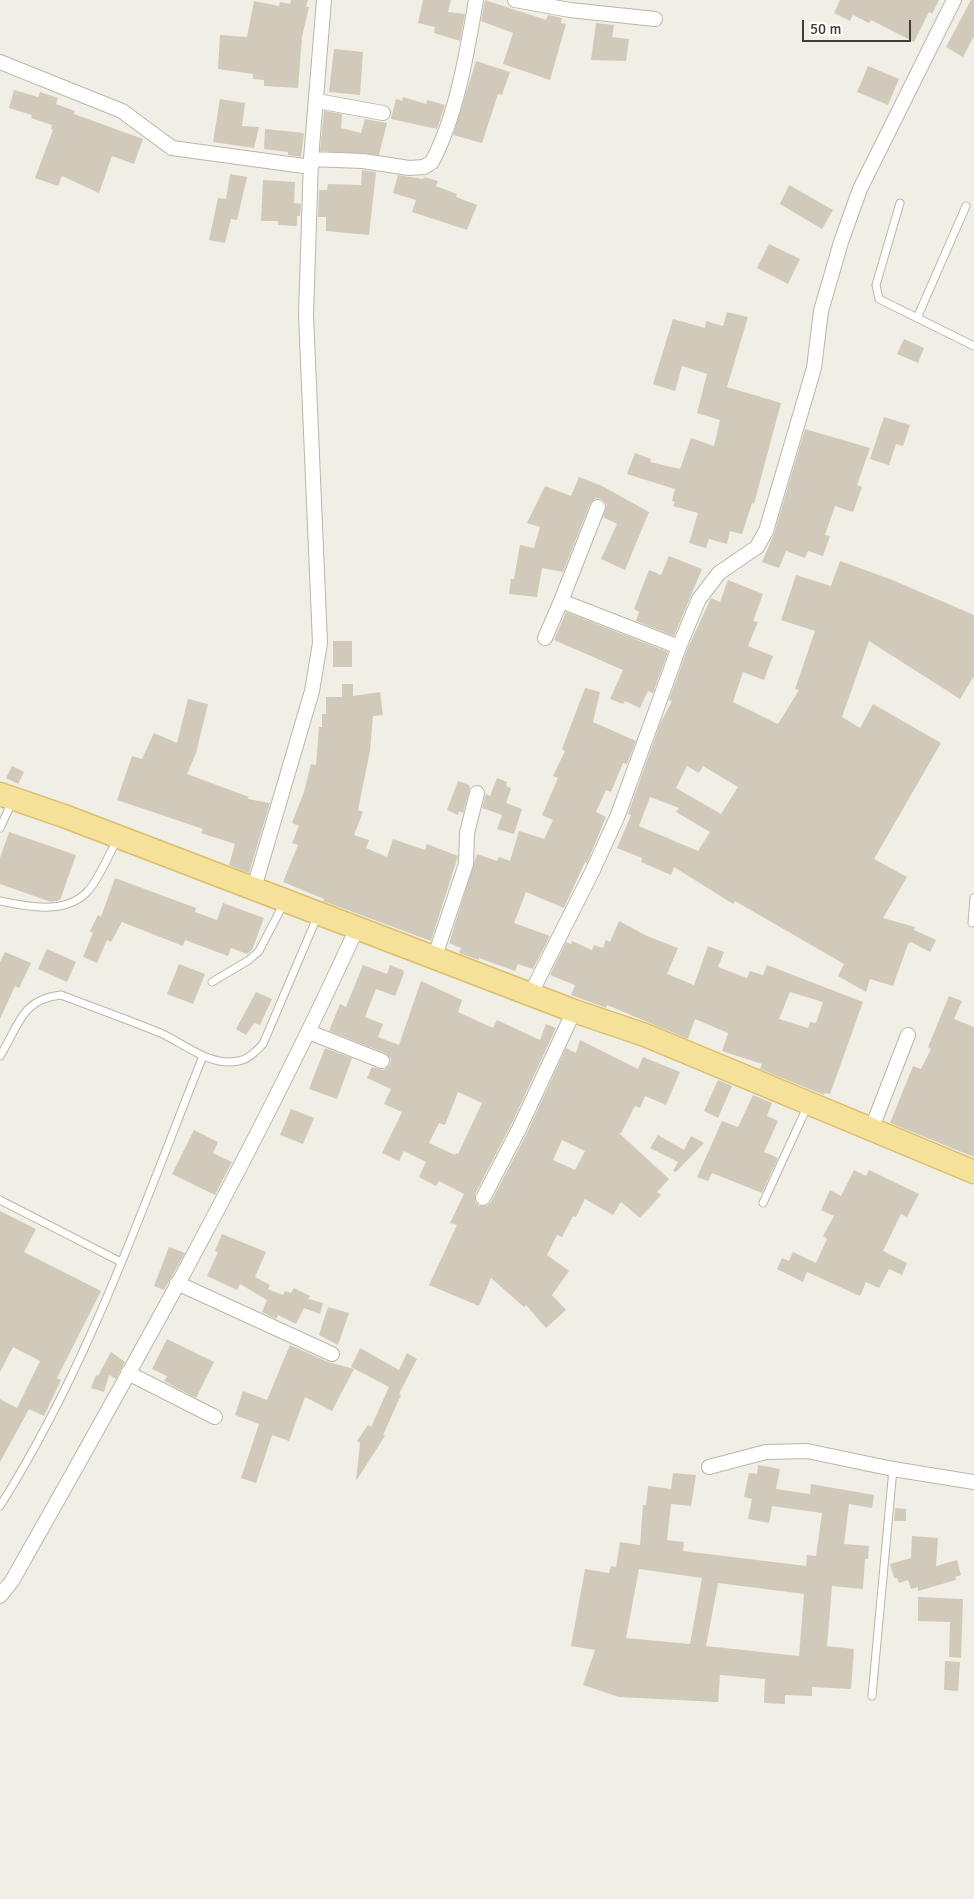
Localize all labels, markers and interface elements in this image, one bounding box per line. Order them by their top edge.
scale bar [804,10,913,42]
text: 50 m [810,20,841,38]

